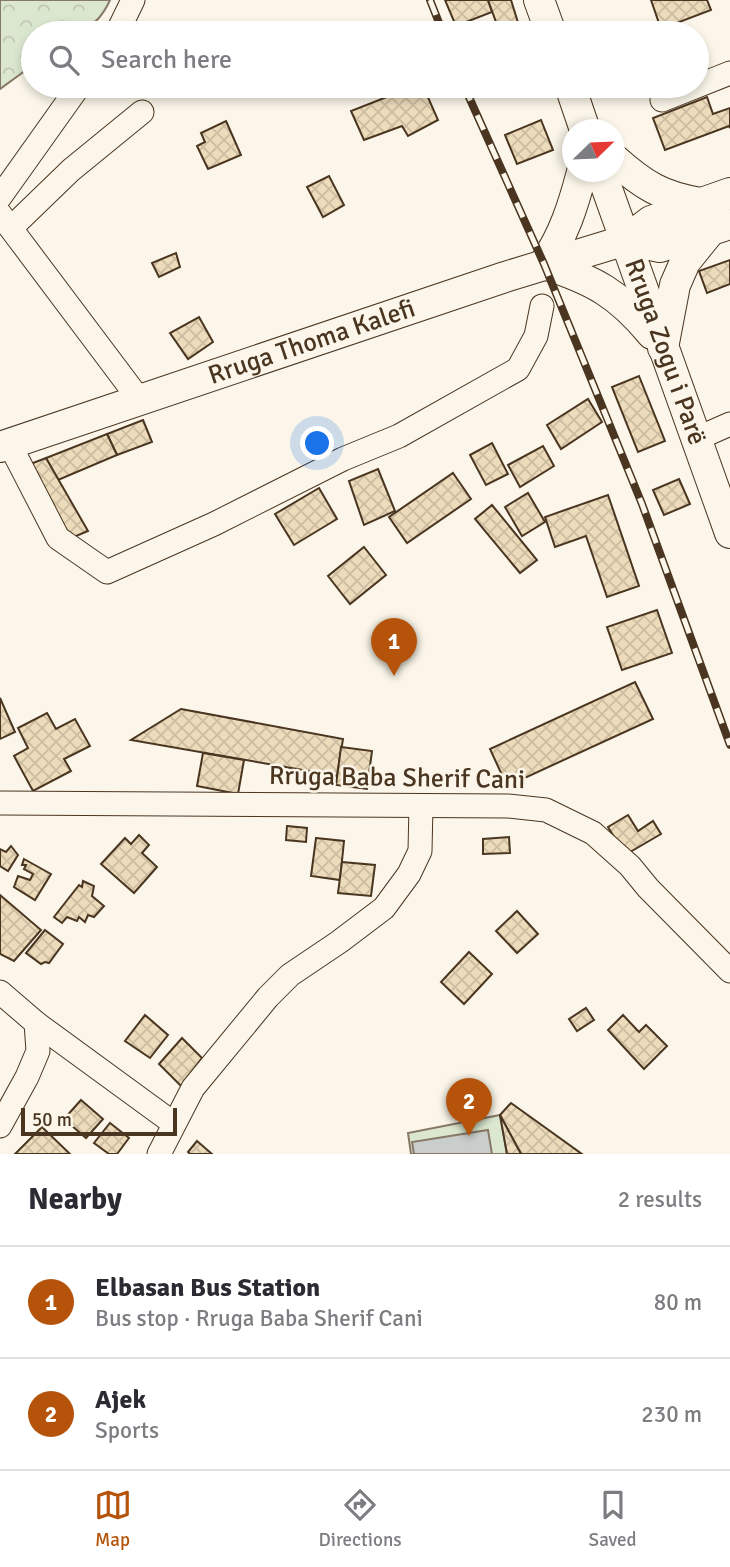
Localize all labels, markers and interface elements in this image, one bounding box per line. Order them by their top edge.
search box [21,21,709,98]
icon: search [45,41,83,79]
text: Search here [101,44,232,76]
north arrow [562,119,625,182]
street label: Rruga Zogu i Parë [617,254,713,449]
street label: Rruga Thoma Kalefi [204,292,419,392]
your location [300,426,334,460]
pin: 1 [371,618,417,676]
street label: Rruga Baba Sherif Cani [268,760,526,796]
pin: 2 [446,1078,492,1136]
scale bar [21,1105,177,1137]
text: 50 m [32,1108,72,1132]
text: Nearby [28,1181,122,1218]
text: 2 results [618,1185,702,1214]
text: Elbasan Bus Station [95,1272,320,1304]
text: 1 [45,1288,57,1317]
text: 80 m [654,1288,702,1317]
text: Bus stop · Rruga Baba Sherif Cani [95,1304,423,1333]
text: Ajek [95,1384,146,1416]
text: 2 [45,1400,57,1429]
text: 230 m [641,1400,702,1429]
text: Sports [95,1416,159,1445]
tab: Map [94,1486,132,1552]
tab: Directions [319,1486,402,1552]
tab: Saved [589,1486,636,1552]

